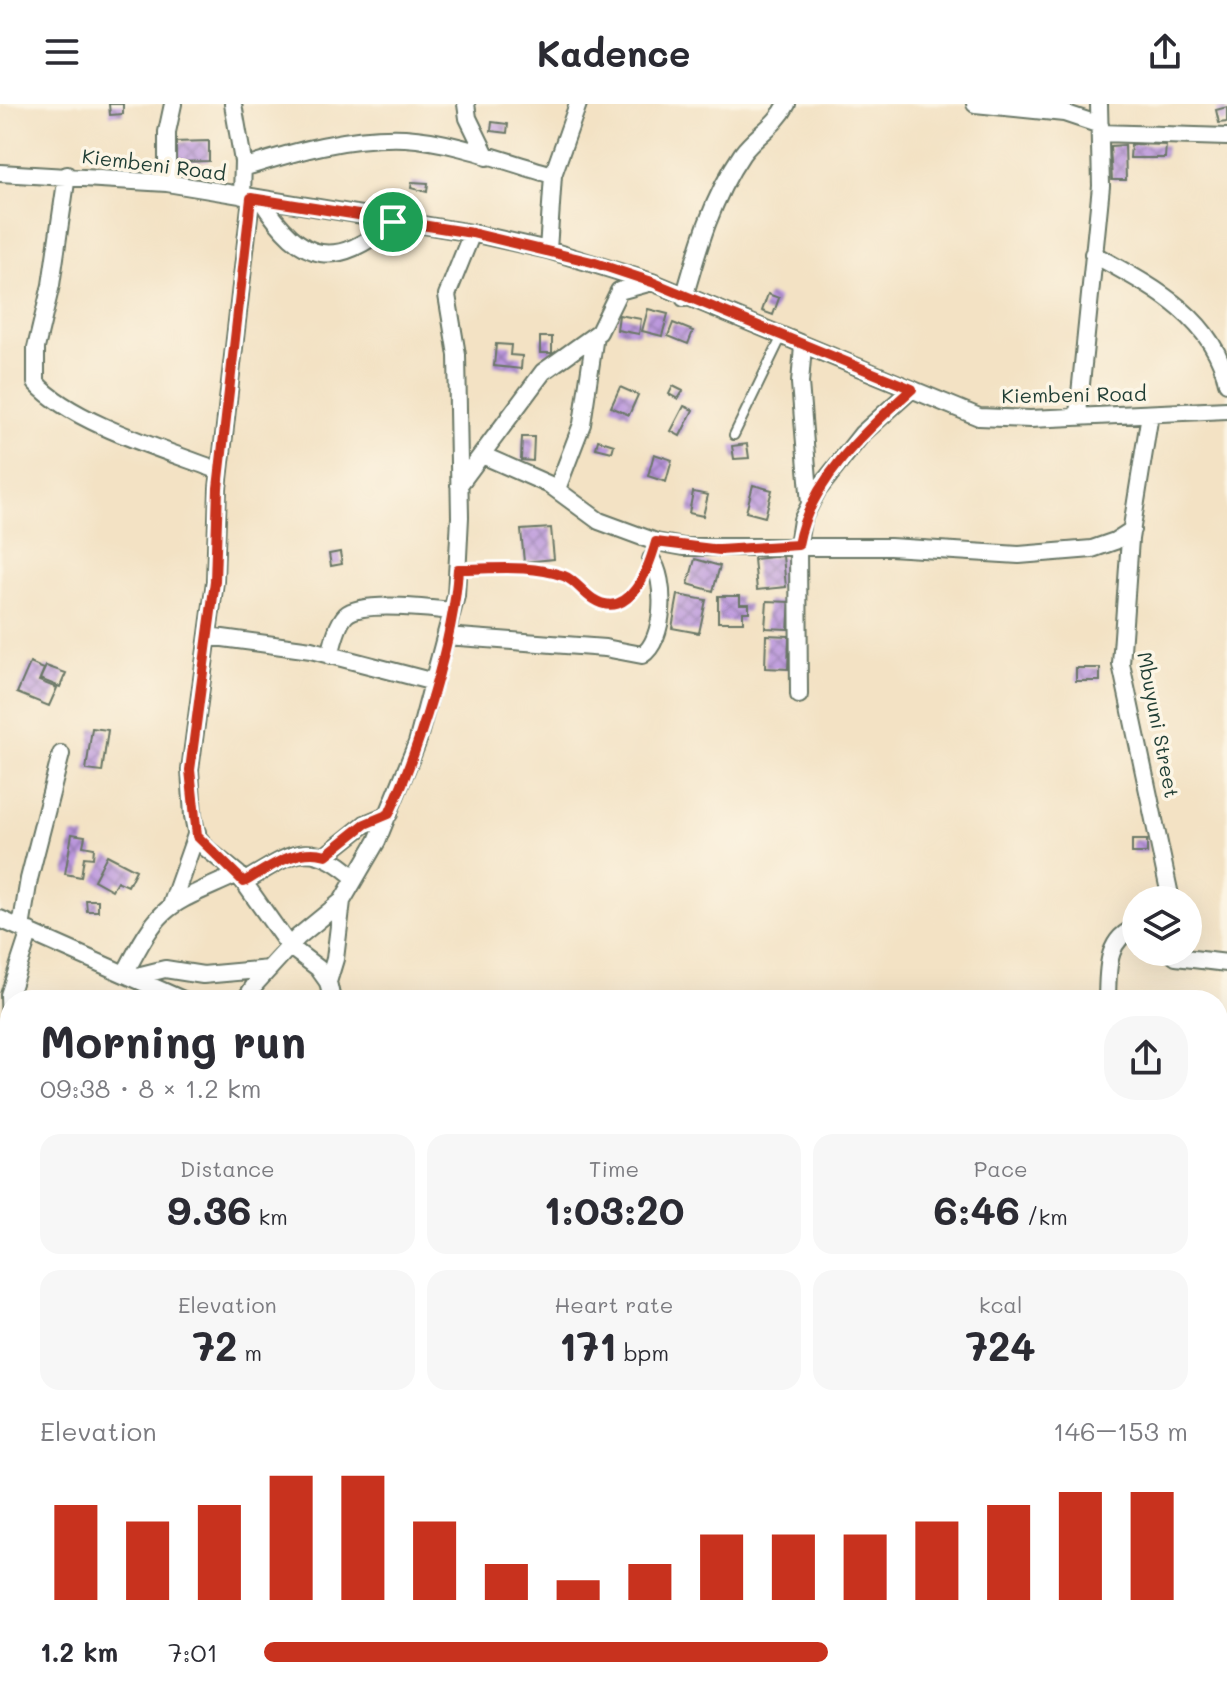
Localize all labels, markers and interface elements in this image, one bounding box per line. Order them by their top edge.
text: Kadence [537,29,690,76]
icon: menu [40,30,84,74]
icon: share [1143,30,1187,74]
street label: Kiembeni Road [81,142,228,186]
pin [359,188,427,256]
icon: arrive [371,200,415,244]
street label: Kiembeni Road [1001,380,1147,408]
street label: Mbuyuni Street [1132,650,1186,800]
map controls [1122,886,1202,966]
button: layers [1122,886,1202,966]
text: Morning run [40,1012,306,1069]
button: share [1104,1016,1188,1100]
text: 09:38 · 8 × 1.2 km [40,1071,261,1105]
text: Distance [180,1154,275,1183]
text: Time [589,1154,639,1183]
text: Pace [974,1154,1028,1183]
text: 9.36 [167,1183,251,1235]
text: 1:03:20 [544,1183,684,1235]
text: 6:46 [934,1183,1020,1235]
text: km [251,1202,288,1231]
text: /km [1020,1202,1068,1231]
text: Elevation [178,1290,277,1319]
text: Heart rate [555,1290,673,1319]
text: kcal [979,1290,1023,1319]
text: 72 [193,1319,237,1371]
text: 171 [559,1319,617,1371]
text: 724 [966,1319,1036,1371]
text: m [237,1338,262,1367]
text: bpm [617,1338,669,1367]
text: Elevation [40,1414,157,1448]
text: 146–153 m [1053,1414,1188,1448]
text: 1.2 km [40,1635,118,1669]
text: 7:01 [168,1635,218,1669]

